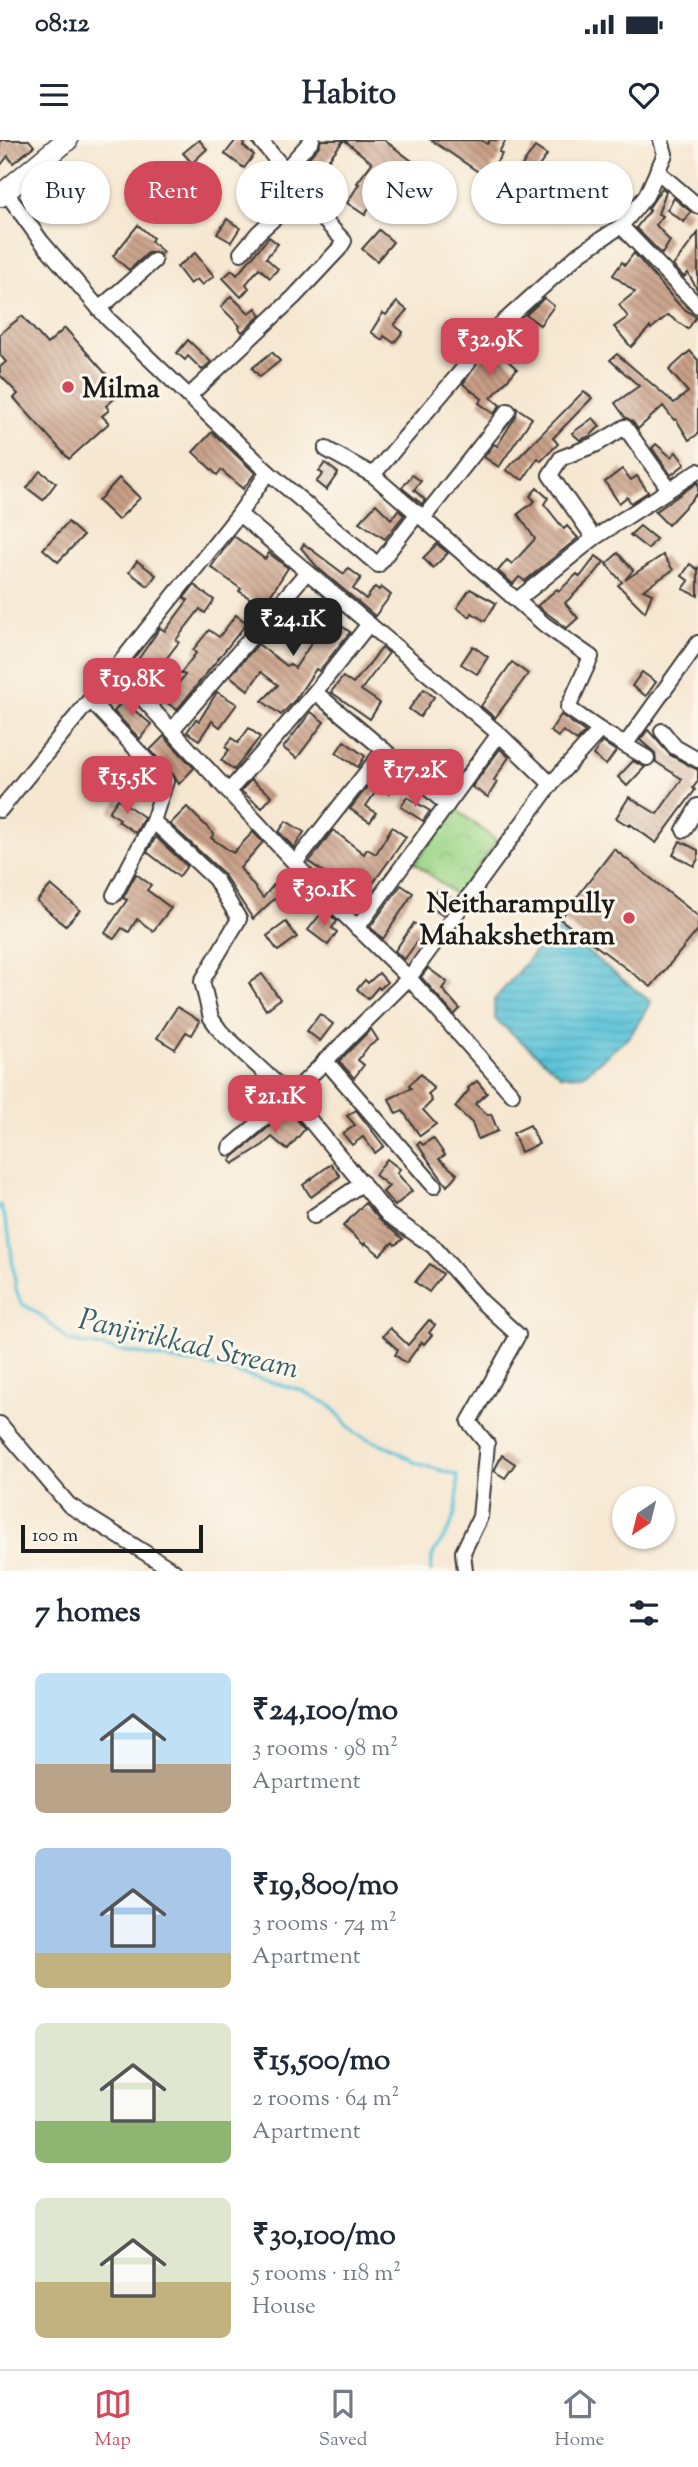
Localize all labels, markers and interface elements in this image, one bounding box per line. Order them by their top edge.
text: 08:12 [35,6,90,43]
text: Habito [302,72,396,118]
icon: menu [35,76,73,114]
icon: heart [625,76,663,114]
chip: Buy [21,161,110,224]
chip: Rent [124,161,222,224]
chip: Filters [236,161,348,224]
chip: New [362,161,457,224]
chip: Apartment [471,161,633,224]
pin: ₹32.9K [433,318,547,378]
text: ₹32.9K [457,324,523,357]
place label: Milma [82,370,160,410]
marker: Milma [60,379,76,395]
pin: ₹24.1K [236,598,350,658]
text: ₹24.1K [260,604,326,637]
pin: ₹19.8K [75,658,189,718]
text: ₹19.8K [99,664,165,697]
pin: ₹17.2K [358,750,472,809]
text: ₹17.2K [383,755,447,788]
pin: ₹15.5K [70,756,184,816]
text: ₹15.5K [97,762,157,795]
pin: ₹30.1K [267,868,381,928]
text: ₹30.1K [292,874,356,907]
place label: Neitharampully Mahakshethram [419,885,616,957]
marker: Neitharampully Mahakshethram [621,910,637,926]
pin: ₹21.1K [218,1076,332,1135]
text: ₹21.1K [244,1081,306,1114]
water label: Panjirikkad Stream [74,1299,303,1392]
north arrow [612,1486,676,1549]
map controls [612,1486,675,1549]
scale bar [21,1522,203,1554]
text: 100 m [32,1523,78,1550]
text: 7 homes [35,1592,140,1635]
icon: filters [625,1594,663,1632]
text: ₹24,100/mo [252,1690,398,1733]
icon: home [91,1701,175,1785]
text: 3 rooms · 98 m² [252,1733,398,1766]
text: Apartment [252,1766,361,1799]
text: ₹19,800/mo [252,1865,399,1908]
icon: home [91,1876,175,1960]
text: 3 rooms · 74 m² [252,1908,397,1941]
text: Apartment [252,1941,361,1974]
text: ₹15,500/mo [252,2040,390,2083]
icon: home [91,2051,175,2135]
text: 2 rooms · 64 m² [252,2083,399,2116]
text: Apartment [252,2116,361,2149]
text: ₹30,100/mo [252,2215,396,2258]
icon: home [91,2226,175,2310]
text: 5 rooms · 118 m² [252,2258,401,2291]
text: House [252,2291,316,2324]
tab: Map [94,2385,132,2454]
tab: Saved [319,2385,367,2454]
tab: Home [555,2385,604,2454]

